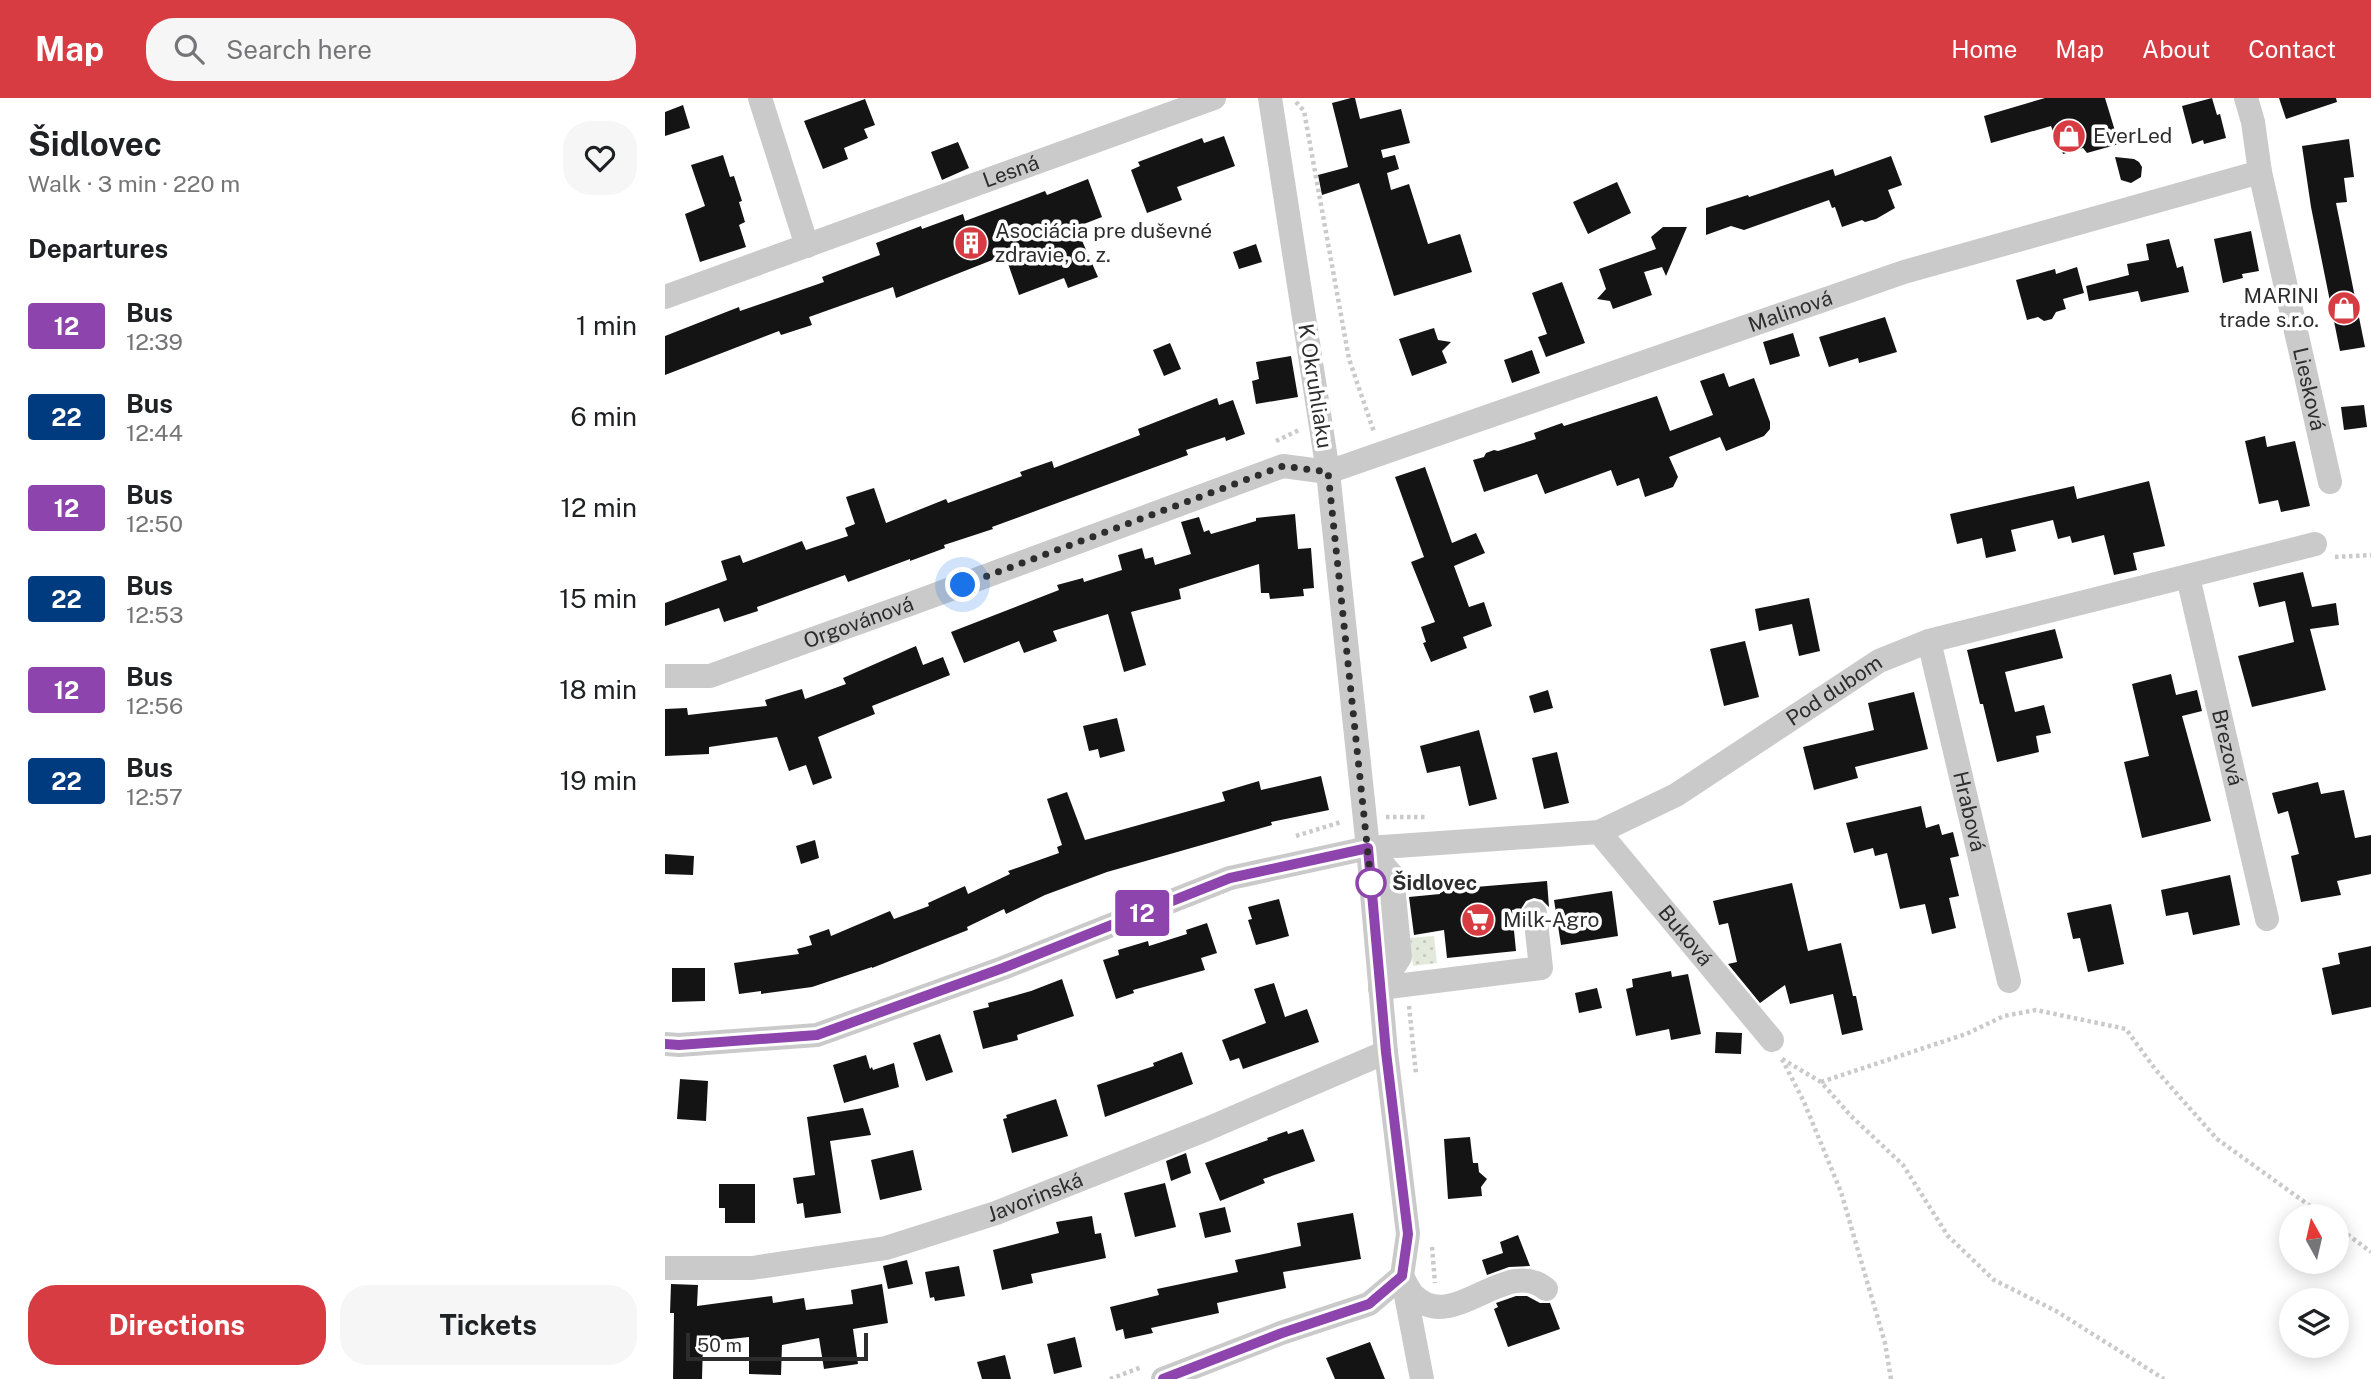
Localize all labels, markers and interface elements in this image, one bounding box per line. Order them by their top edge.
search box [146,18,636,81]
text: Map [35,30,104,68]
icon: search [170,30,208,68]
text: Search here [226,34,372,65]
text: Home [1951,35,2017,63]
text: Map [2055,35,2104,63]
text: About [2142,35,2210,63]
text: Contact [2248,35,2336,63]
shop icon: EverLed [2050,117,2088,155]
button: heart [563,121,637,195]
place label: EverLed [2093,123,2172,148]
text: Šidlovec [28,125,162,163]
street label: Lesná [979,150,1042,193]
text: Walk · 3 min · 220 m [28,170,240,197]
place label: Asociácia pre duševné zdravie, o. z. [995,218,1212,267]
building icon: Asociácia pre duševné zdravie, o. z. [952,224,990,262]
text: Departures [28,233,168,264]
place label: MARINI trade s.r.o. [2219,283,2319,332]
street label: Malinová [1745,285,1836,337]
shop icon: MARINI trade s.r.o. [2325,289,2363,327]
text: Bus [126,297,173,328]
text: 1 min [576,310,637,341]
text: 12 [54,312,79,340]
street label: K Okruhliaku [1293,322,1338,450]
text: 12:39 [126,328,183,355]
street label: Liesková [2288,345,2331,433]
text: Bus [126,388,173,419]
text: 6 min [570,401,637,432]
text: 22 [51,403,82,431]
text: 12:44 [126,419,183,446]
text: Bus [126,479,173,510]
text: 12 min [561,492,637,523]
text: 12 [54,494,79,522]
text: 12:50 [126,510,183,537]
your location [945,567,980,602]
text: Bus [126,570,173,601]
text: 15 min [559,583,637,614]
text: 22 [51,585,82,613]
street label: Orgovánová [800,591,917,653]
text: 12:53 [126,601,183,628]
street label: Pod dubom [1781,649,1887,731]
text: Bus [126,661,173,692]
text: 18 min [559,674,637,705]
text: 12 [54,676,79,704]
text: 12:56 [126,692,183,719]
street label: Brezová [2207,707,2249,788]
text: Bus [126,752,173,783]
text: 19 min [560,765,637,796]
text: 22 [51,767,82,795]
street label: Hrabová [1948,769,1991,854]
text: 12:57 [126,783,183,810]
marker: Šidlovec [1356,868,1386,898]
place label: Šidlovec [1392,870,1477,895]
line badge: 12 [1111,890,1173,936]
text: 12 [1129,899,1155,927]
street label: Buková [1653,900,1718,971]
supermarket icon: Milk-Agro [1459,901,1497,939]
place label: Milk-Agro [1503,907,1599,932]
street label: Javorinská [984,1167,1086,1227]
north arrow [2279,1204,2349,1274]
map controls [2279,1204,2349,1358]
button: Directions [28,1285,326,1365]
button: Tickets [340,1285,637,1365]
button: layers [2279,1288,2349,1358]
scale bar [686,1330,868,1362]
text: 50 m [697,1334,742,1356]

